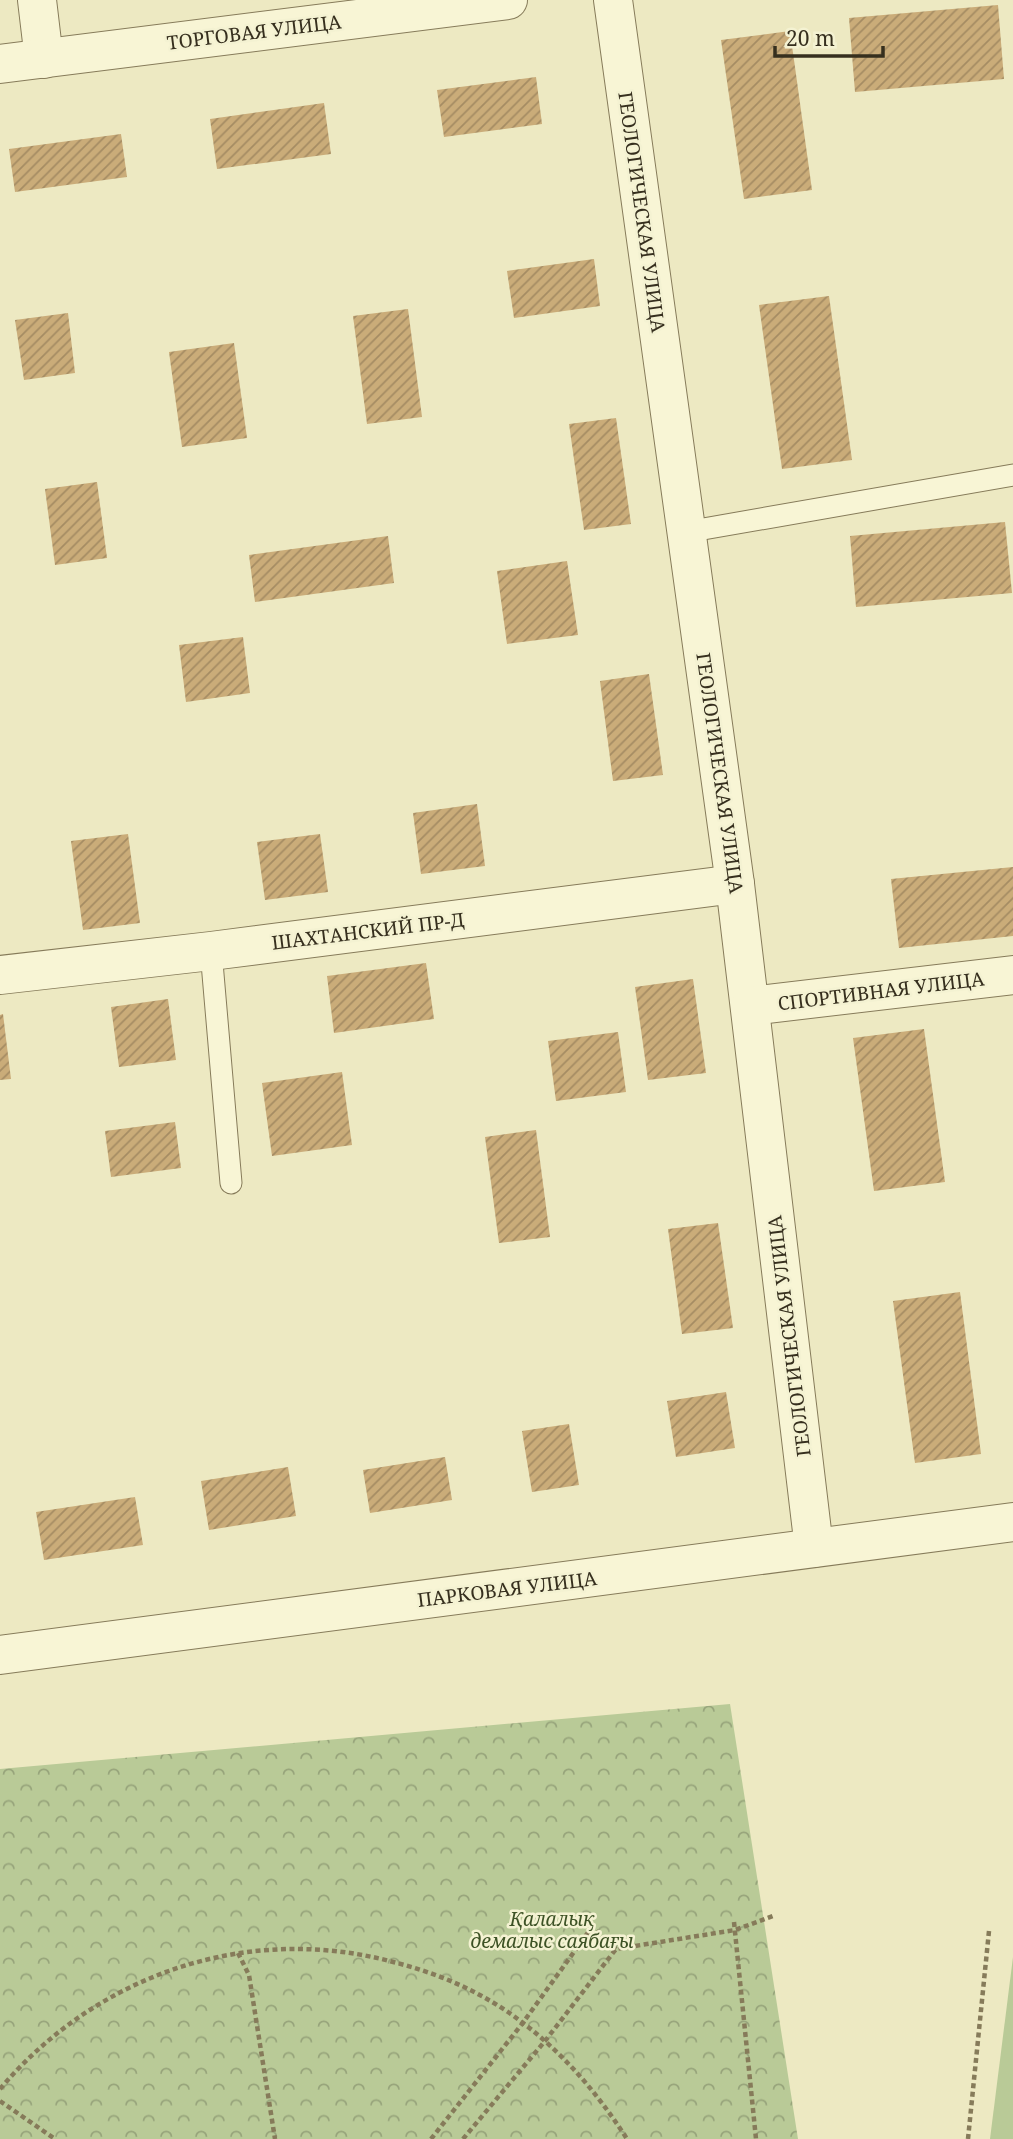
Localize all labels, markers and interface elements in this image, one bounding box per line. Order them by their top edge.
street label: ТОРГОВАЯ УЛИЦА [165,8,343,56]
scale bar [775,14,884,58]
text: 20 m [786,24,835,52]
street label: ГЕОЛОГИЧЕСКАЯ УЛИЦА [612,90,672,335]
street label: ГЕОЛОГИЧЕСКАЯ УЛИЦА [690,651,750,896]
street label: ШАХТАНСКИЙ ПР-Д [270,906,466,956]
street label: СПОРТИВНАЯ УЛИЦА [776,965,986,1017]
street label: ГЕОЛОГИЧЕСКАЯ УЛИЦА [761,1213,817,1458]
street label: ПАРКОВАЯ УЛИЦА [416,1565,599,1613]
park label: Қалалық демалыс саябағы [471,1906,634,1954]

